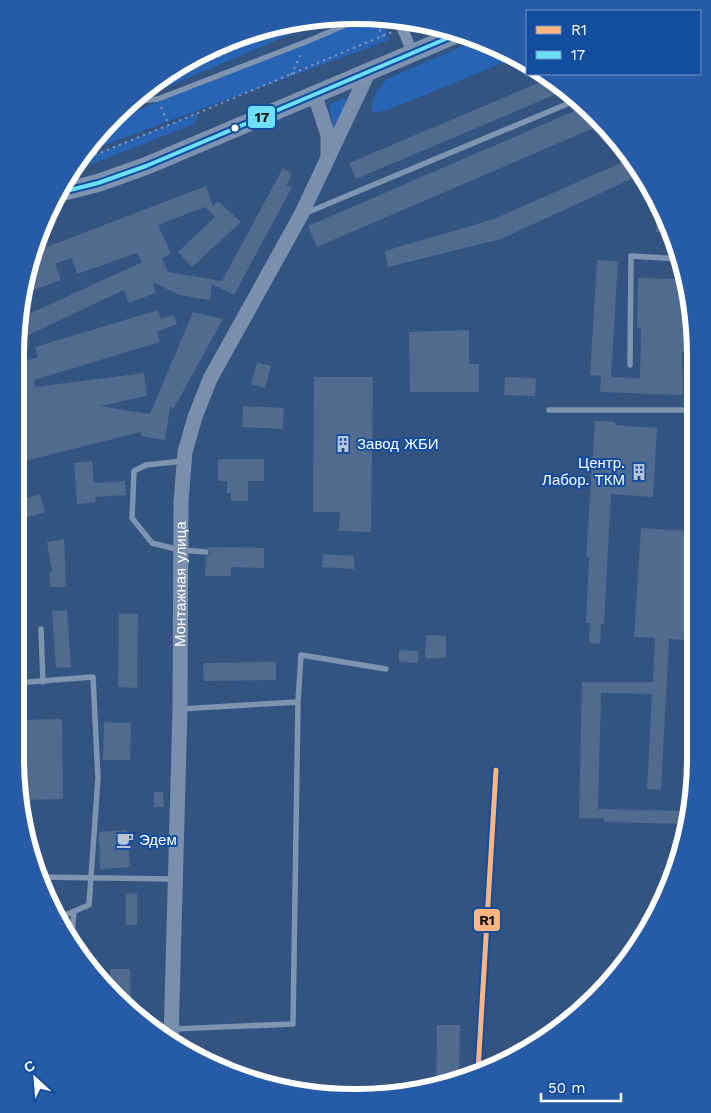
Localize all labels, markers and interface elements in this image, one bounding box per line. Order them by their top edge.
legend [526,10,701,75]
text: R1 [571,21,587,39]
text: 17 [571,46,585,64]
line badge: 17 [247,105,276,129]
text: 17 [255,109,270,125]
unlabelled marker [230,123,240,133]
building icon: Завод ЖБИ [333,434,353,454]
place label: Завод ЖБИ [357,435,439,453]
place label: Центр. Лабор. ТКМ [542,454,625,489]
building icon: Центр. Лабор. ТКМ [629,462,649,482]
street label: Монтажная улица [171,521,190,647]
cafe icon: Эдем [115,830,135,850]
place label: Эдем [139,831,177,849]
line badge: R1 [473,908,501,932]
text: R1 [479,912,495,928]
north arrow [10,1053,60,1103]
text: С [21,1057,37,1076]
scale bar [541,1070,621,1102]
text: 50 m [548,1079,585,1097]

